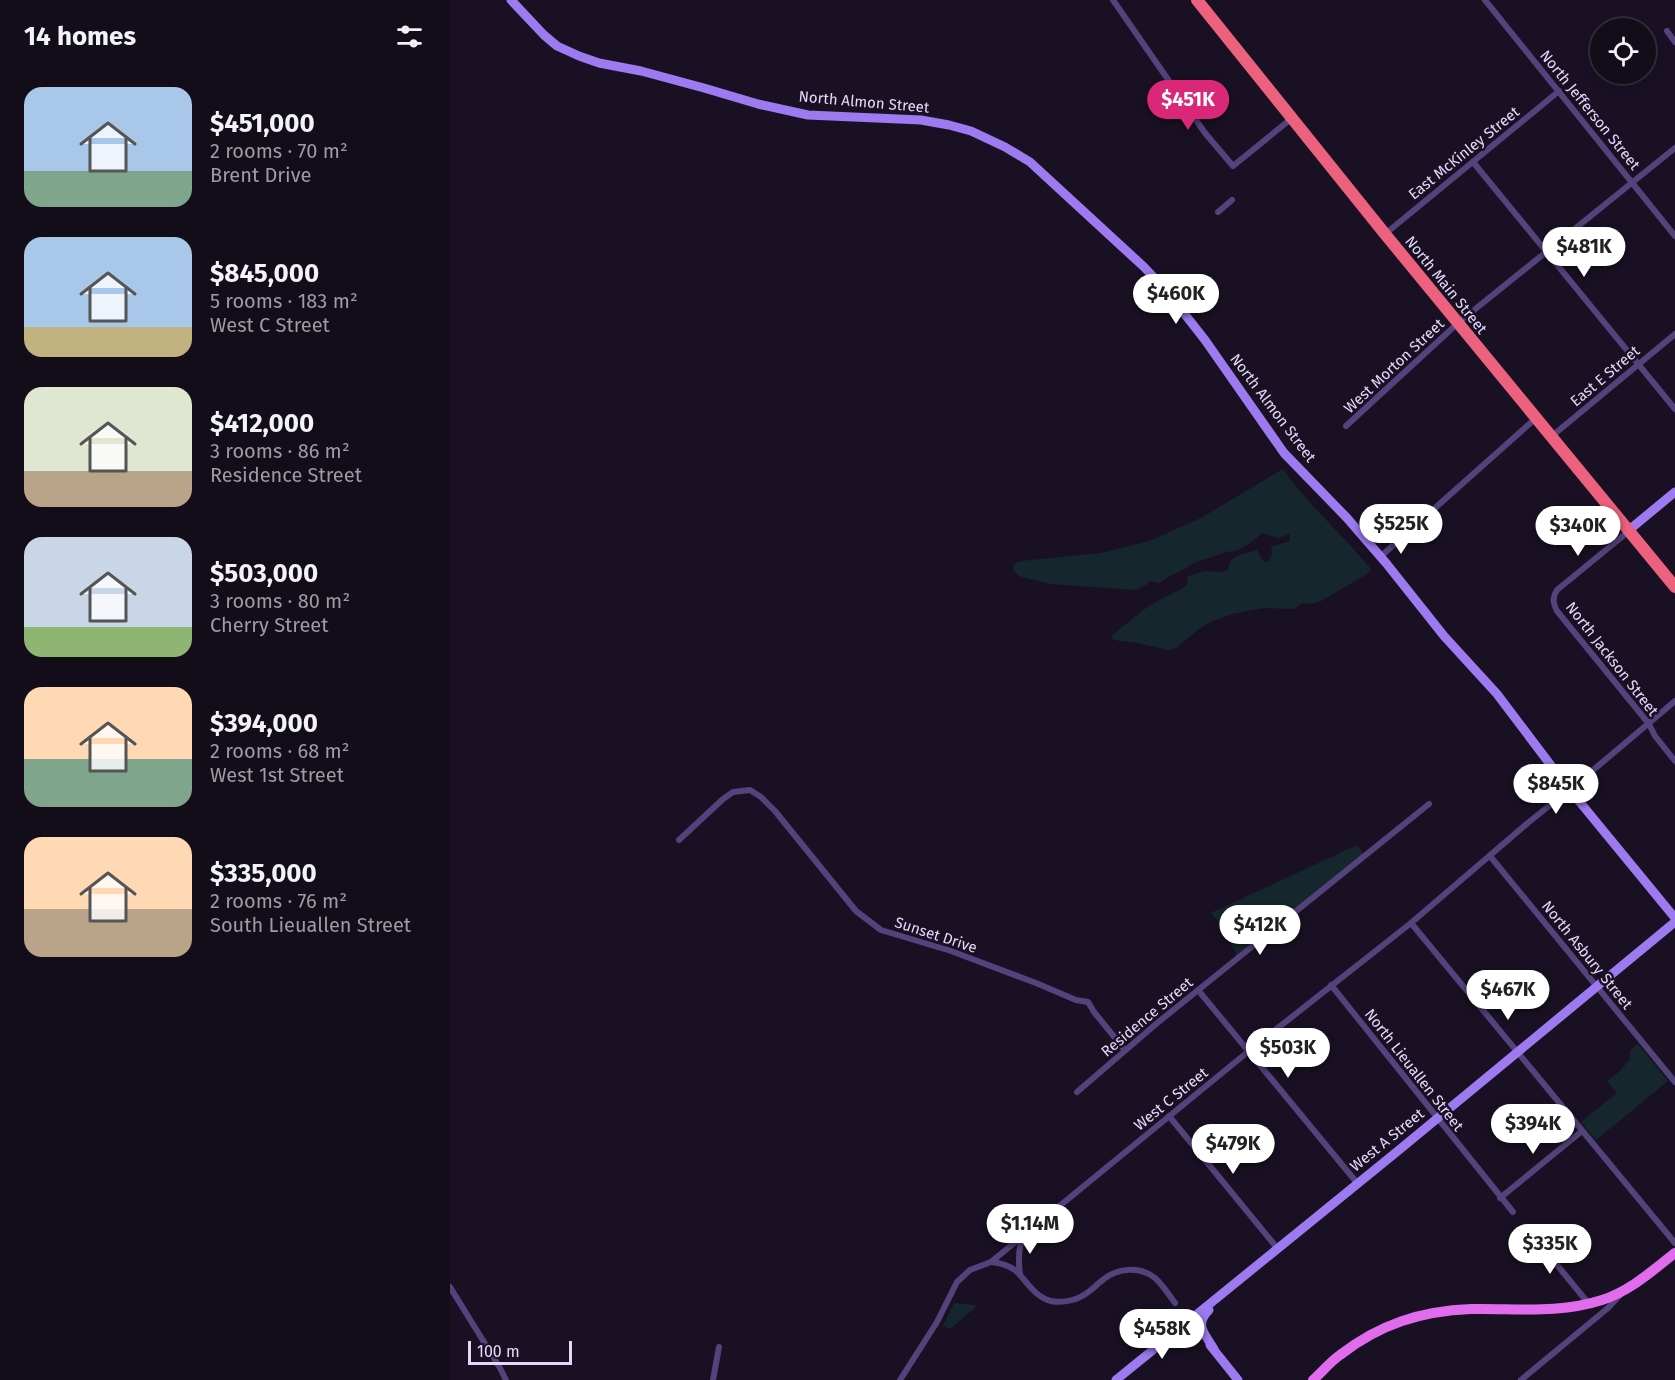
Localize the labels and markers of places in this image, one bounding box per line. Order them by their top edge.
pin: $451K [1146,80,1230,131]
pin: $481K [1542,227,1626,278]
pin: $460K [1134,274,1218,325]
pin: $525K [1359,504,1443,555]
pin: $340K [1536,506,1620,557]
pin: $845K [1514,764,1598,815]
pin: $412K [1218,905,1302,956]
pin: $467K [1466,970,1550,1021]
pin: $503K [1246,1028,1330,1079]
pin: $394K [1491,1104,1575,1155]
pin: $479K [1191,1124,1275,1175]
pin: $1.14M [981,1204,1079,1255]
pin: $335K [1508,1224,1592,1275]
pin: $458K [1120,1309,1204,1360]

